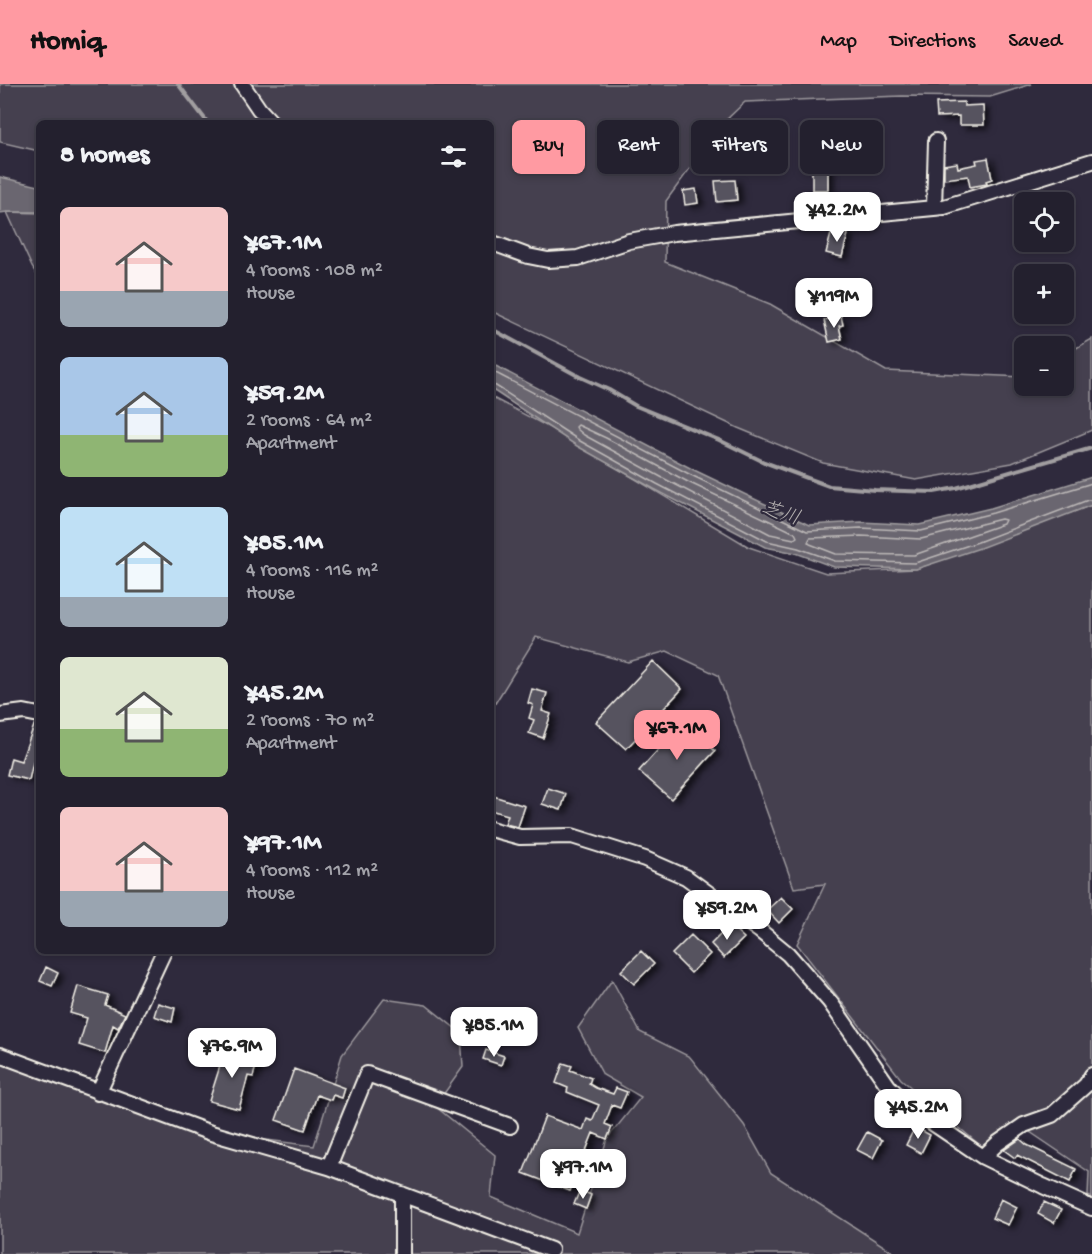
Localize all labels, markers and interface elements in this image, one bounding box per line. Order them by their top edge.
text: Homiq [30,26,103,59]
text: Map [820,30,857,55]
text: Directions [890,30,975,55]
text: Saved [1008,30,1062,55]
chip: Buy [512,120,585,174]
chip: Rent [597,120,679,174]
chip: Filters [691,120,788,174]
chip: New [800,120,883,174]
icon: filters [437,140,470,173]
text: 8 homes [60,141,149,172]
pin: ¥42.2M [788,192,886,243]
map controls [1014,192,1074,396]
button: locate [1014,192,1074,252]
text: ¥42.2M [808,200,866,223]
text: ¥67.1M [246,229,321,260]
icon: home [108,231,180,303]
text: 4 rooms · 108 m² [246,260,383,283]
button: + [1014,264,1074,324]
pin: ¥119M [792,278,876,329]
text: House [246,283,295,306]
text: ¥119M [809,286,859,309]
button: − [1014,336,1074,396]
text: ¥59.2M [246,379,324,410]
icon: home [108,381,180,453]
text: 2 rooms · 64 m² [246,410,372,433]
text: Apartment [246,433,336,456]
water label: 芝川 [757,497,803,532]
text: ¥85.1M [246,529,323,560]
icon: home [108,531,180,603]
text: 4 rooms · 116 m² [246,560,379,583]
text: House [246,583,295,606]
text: ¥45.2M [246,679,323,710]
icon: home [108,681,180,753]
text: 2 rooms · 70 m² [246,710,374,733]
pin: ¥67.1M [628,710,726,761]
text: ¥67.1M [648,718,706,741]
text: Apartment [246,733,336,756]
text: ¥97.1M [246,829,321,860]
icon: home [108,831,180,903]
text: 4 rooms · 112 m² [246,860,378,883]
text: House [246,883,295,906]
pin: ¥59.2M [678,890,776,941]
text: ¥59.2M [697,898,757,921]
pin: ¥85.1M [445,1007,543,1058]
text: ¥85.1M [465,1015,523,1038]
pin: ¥76.9M [183,1028,281,1079]
text: ¥76.9M [202,1036,262,1059]
pin: ¥45.2M [869,1089,967,1140]
text: ¥45.2M [888,1097,948,1120]
pin: ¥97.1M [534,1149,632,1200]
text: ¥97.1M [554,1157,612,1180]

